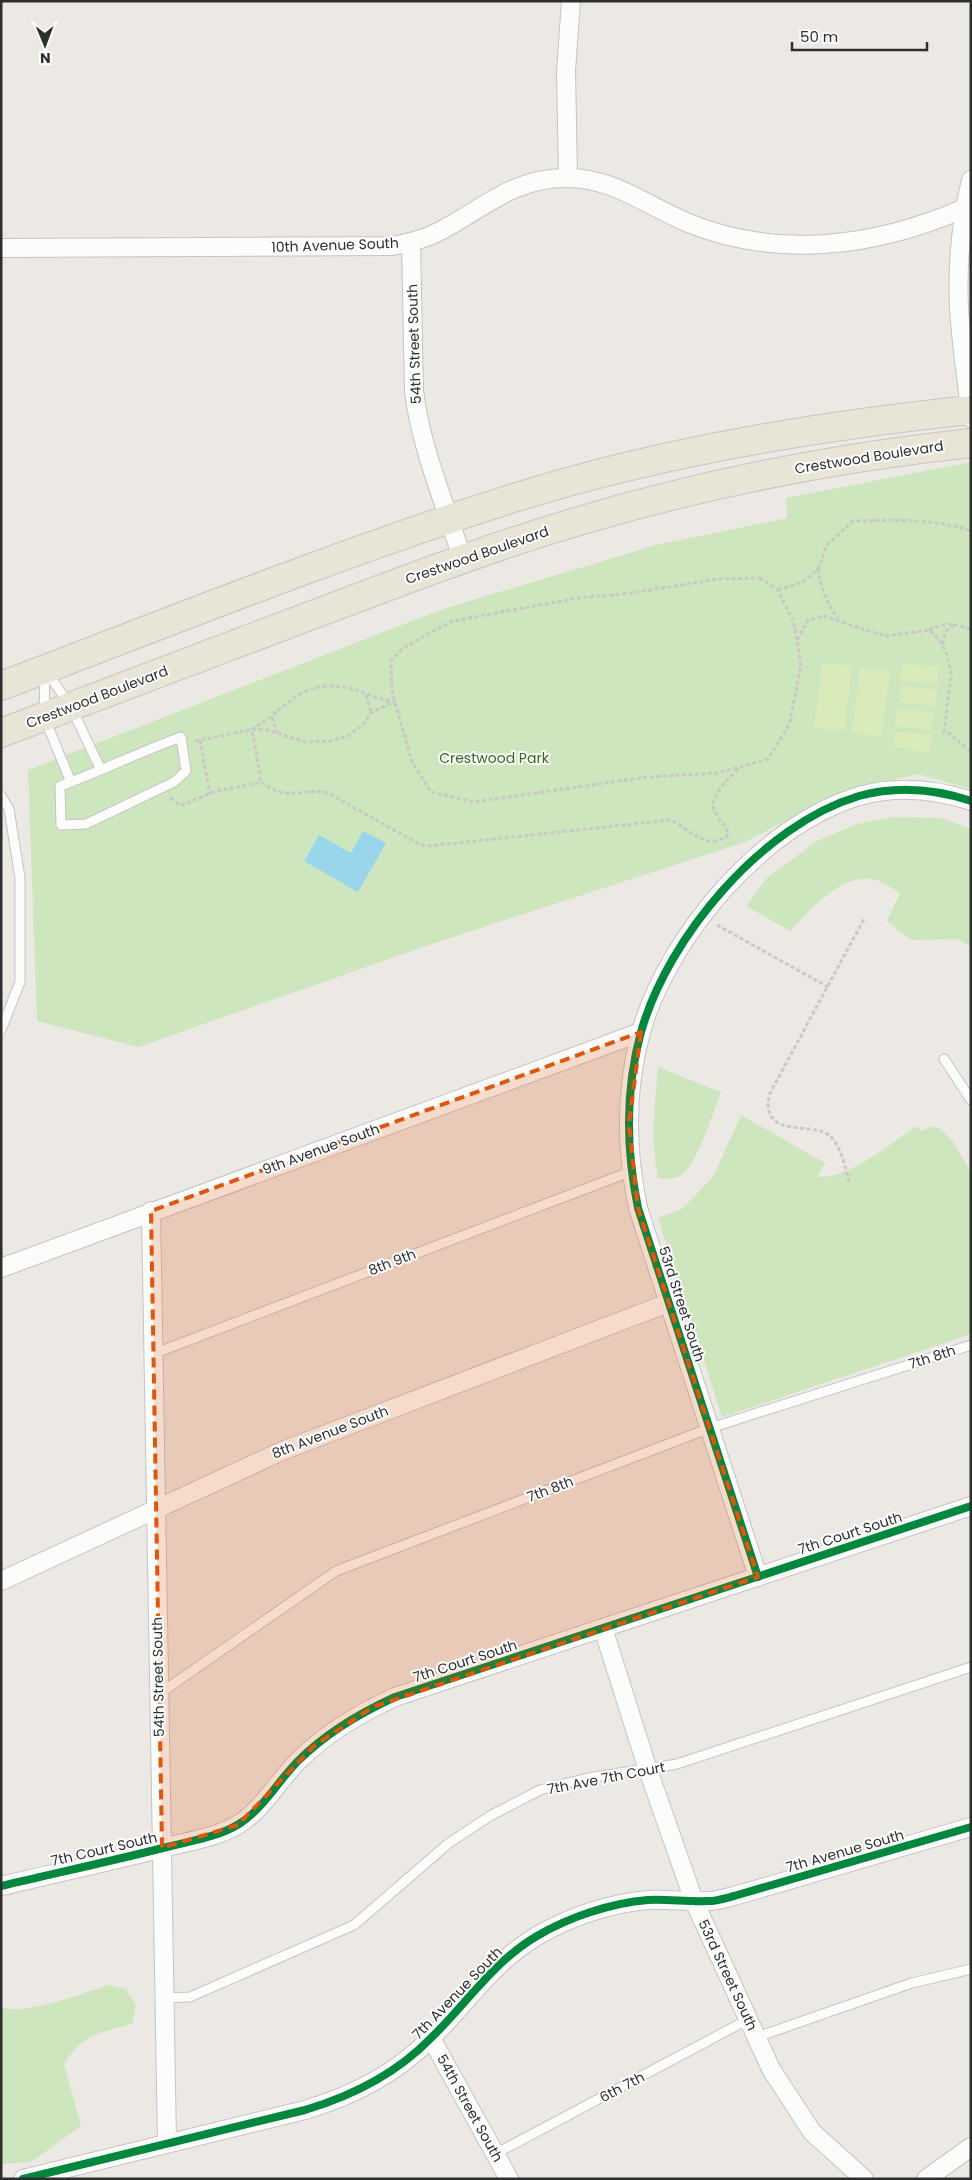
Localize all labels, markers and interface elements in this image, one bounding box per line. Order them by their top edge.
north arrow [20,20,70,70]
scale bar [792,20,927,52]
text: 50 m [800,26,838,47]
text: N [40,48,51,68]
street label: 10th Avenue South [271,233,399,257]
street label: 54th Street South [402,284,426,404]
street label: Crestwood Boulevard [793,435,945,479]
street label: Crestwood Boulevard [403,521,551,589]
street label: Crestwood Boulevard [23,661,171,733]
park label: Crestwood Park [439,748,550,768]
street label: 9th Avenue South [260,1119,382,1179]
street label: 8th 9th [365,1244,419,1280]
street label: 53rd Street South [654,1244,710,1364]
street label: 7th 8th [906,1340,958,1374]
street label: 8th Avenue South [269,1401,391,1463]
street label: 7th 8th [524,1471,576,1507]
street label: 7th Court South [795,1507,905,1559]
street label: 54th Street South [147,1617,169,1737]
street label: 7th Court South [410,1635,520,1687]
street label: 7th Ave 7th Court [545,1757,667,1799]
street label: 7th Avenue South [784,1825,906,1877]
street label: 7th Court South [49,1827,159,1871]
street label: 53rd Street South [693,1916,763,2034]
street label: 7th Avenue South [407,1942,507,2044]
street label: 54th Street South [432,2051,508,2165]
street label: 6th 7th [596,2067,648,2107]

